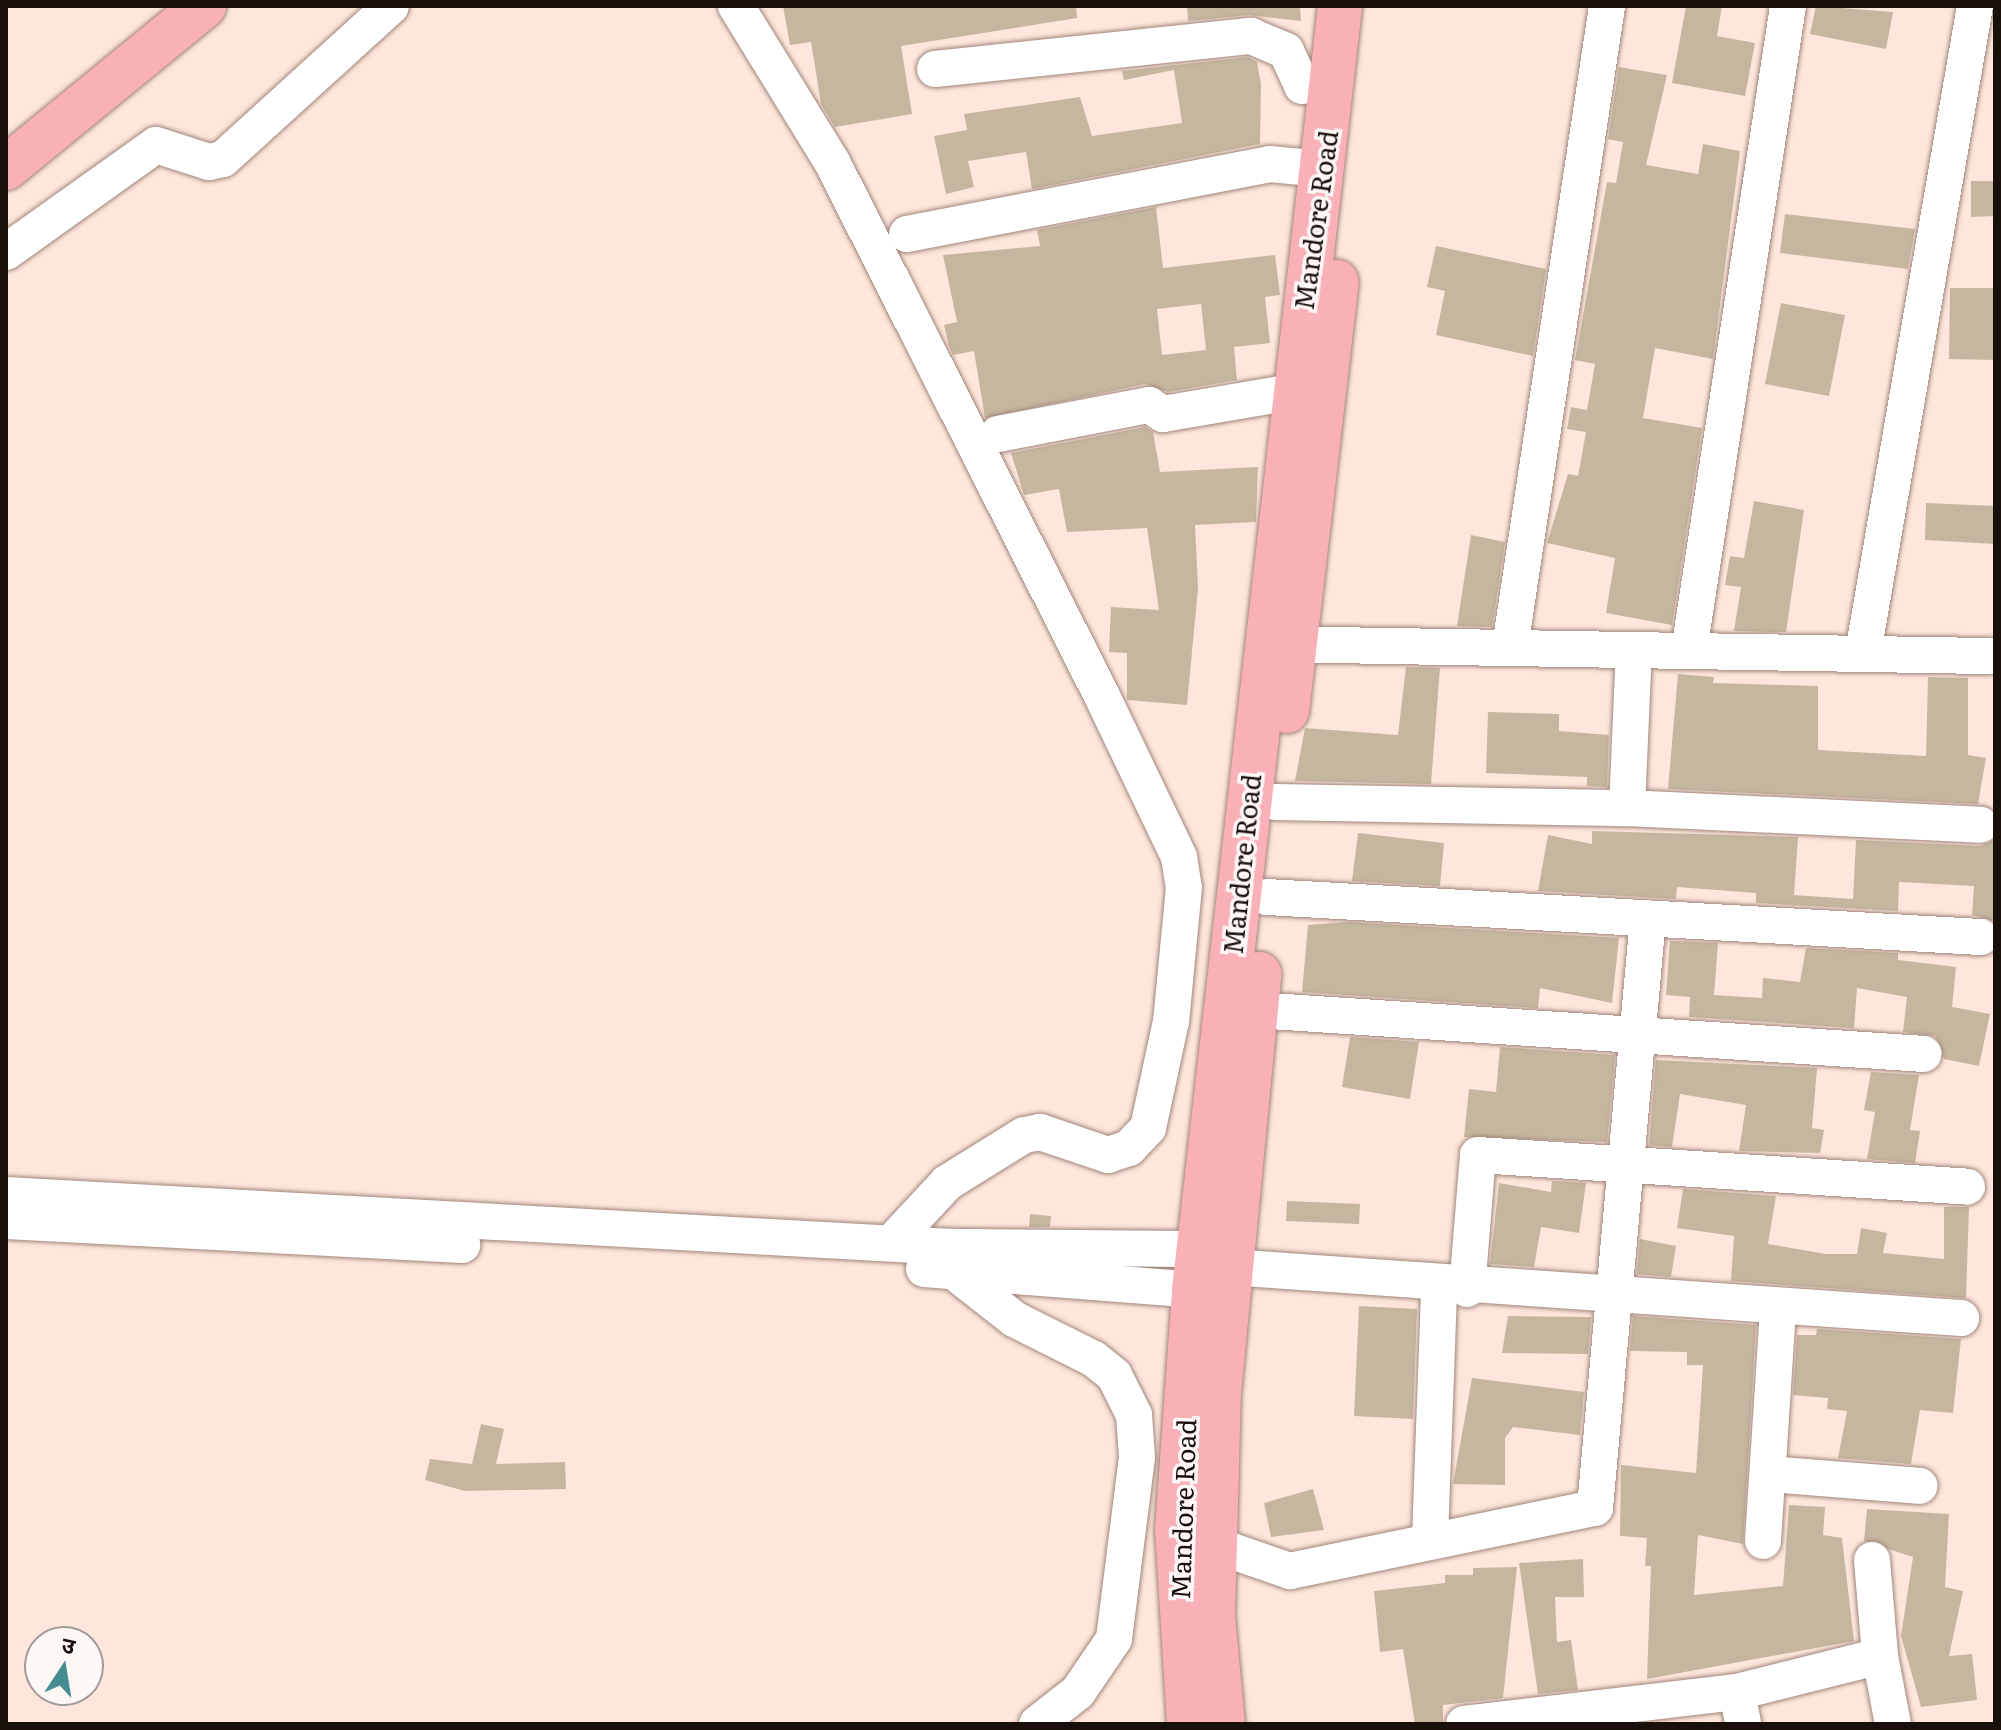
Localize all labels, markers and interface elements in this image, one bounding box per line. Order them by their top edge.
street label: Mandore Road [1287,128,1343,312]
street label: Mandore Road [1216,772,1266,956]
street label: Mandore Road [1163,1418,1201,1600]
north arrow [24,1626,104,1706]
text: उ [59,1627,78,1661]

